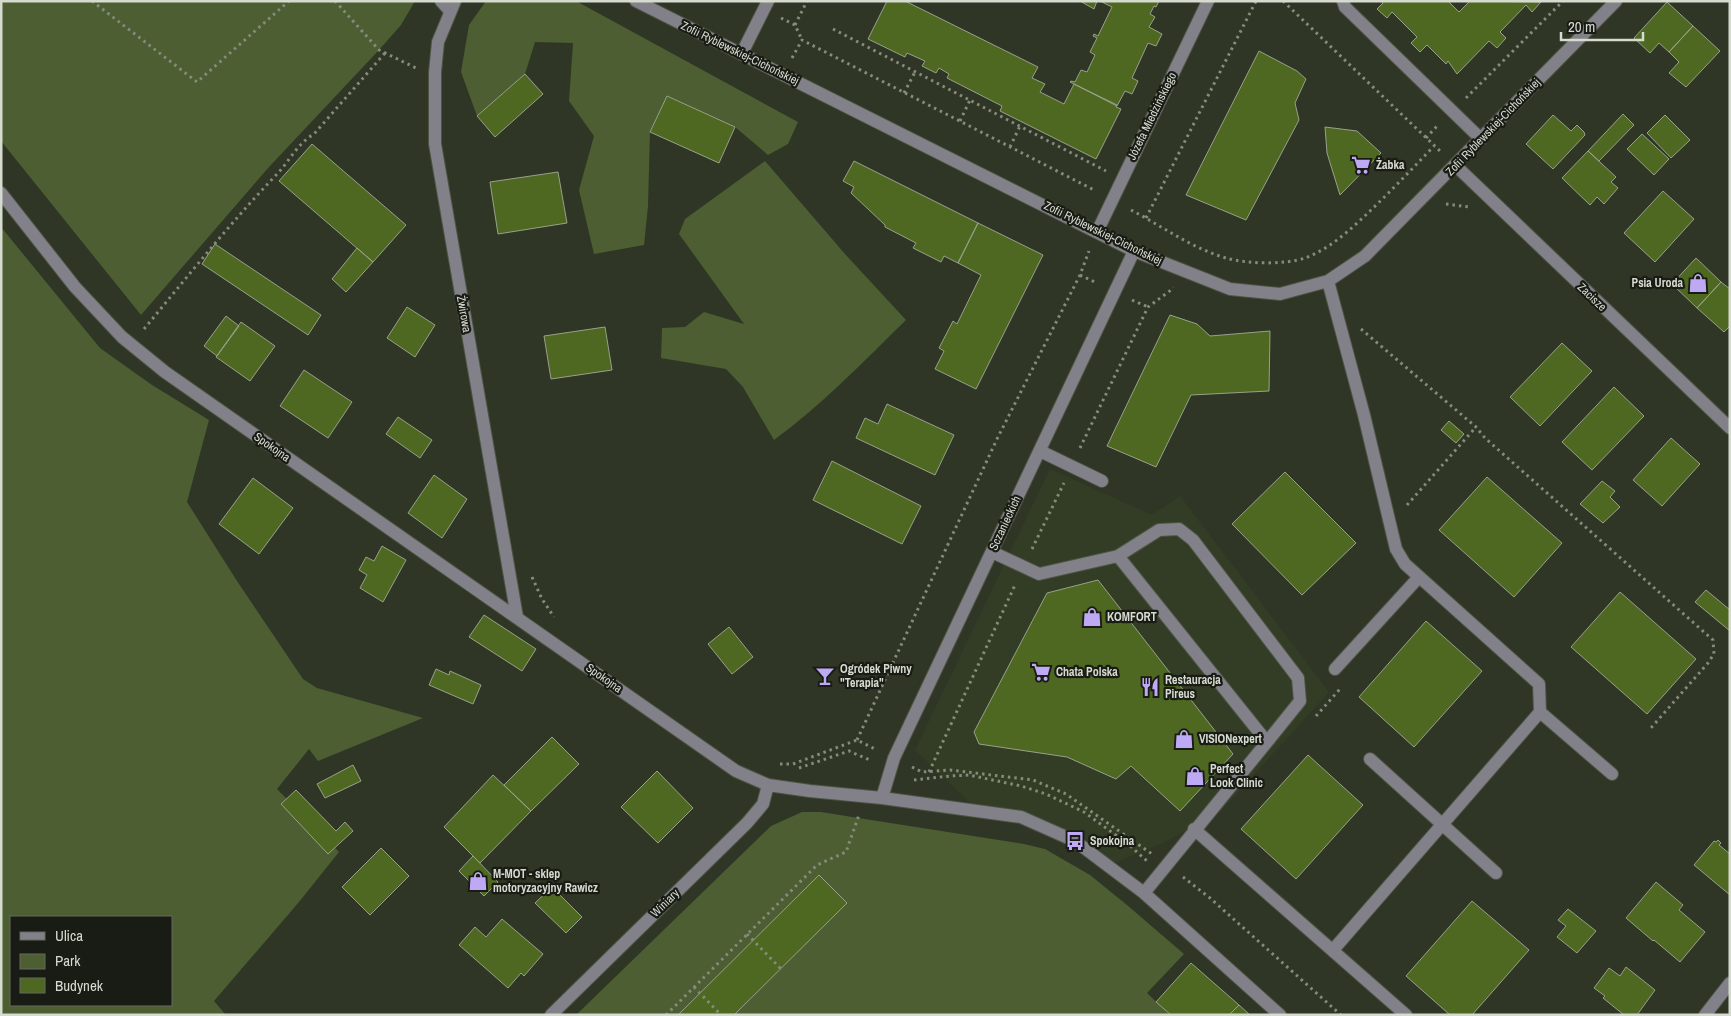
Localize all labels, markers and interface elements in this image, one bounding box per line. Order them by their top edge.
scale bar [1561,10,1644,42]
text: 20 m [1568,16,1595,37]
street label: Zofii Ryblewskiej-Cichońskiej [678,17,802,89]
street label: Józefa Miedzińskiego [1124,69,1180,163]
street label: Zofii Ryblewskiej-Cichońskiej [1442,75,1544,179]
supermarket icon: Żabka [1350,154,1372,176]
place label: Żabka [1376,157,1405,173]
street label: Zofii Ryblewskiej-Cichońskiej [1041,197,1165,269]
shop icon: Psia Uroda [1687,272,1709,294]
place label: Psia Uroda [1632,275,1684,291]
street label: Zacisze [1574,279,1610,315]
street label: Żwirowa [453,294,475,334]
street label: Spokojna [251,429,294,466]
street label: Sczanieckich [985,493,1025,553]
shop icon: KOMFORT [1081,606,1103,628]
place label: KOMFORT [1107,609,1157,625]
street label: Spokojna [583,660,626,697]
place label: Ogródek Piwny "Terapia" [840,661,912,691]
supermarket icon: Chata Polska [1030,661,1052,683]
place label: Chata Polska [1056,664,1118,680]
bar icon: Ogródek Piwny "Terapia" [814,665,836,687]
place label: Restauracja Pireus [1165,672,1221,702]
restaurant icon: Restauracja Pireus [1139,676,1161,698]
shop icon: VISIONexpert [1173,728,1195,750]
place label: VISIONexpert [1199,731,1263,747]
place label: Perfect Look Clinic [1210,761,1264,791]
shop icon: Perfect Look Clinic [1184,765,1206,787]
bus stop icon: Spokojna [1064,830,1086,852]
place label: Spokojna [1090,833,1135,849]
place label: M-MOT - sklep motoryzacyjny Rawicz [493,866,598,896]
shop icon: M-MOT - sklep motoryzacyjny Rawicz [467,870,489,892]
street label: Winiary [647,885,683,921]
legend [10,916,172,1006]
text: Ulica [55,925,83,946]
text: Park [55,950,81,971]
text: Budynek [55,975,104,996]

